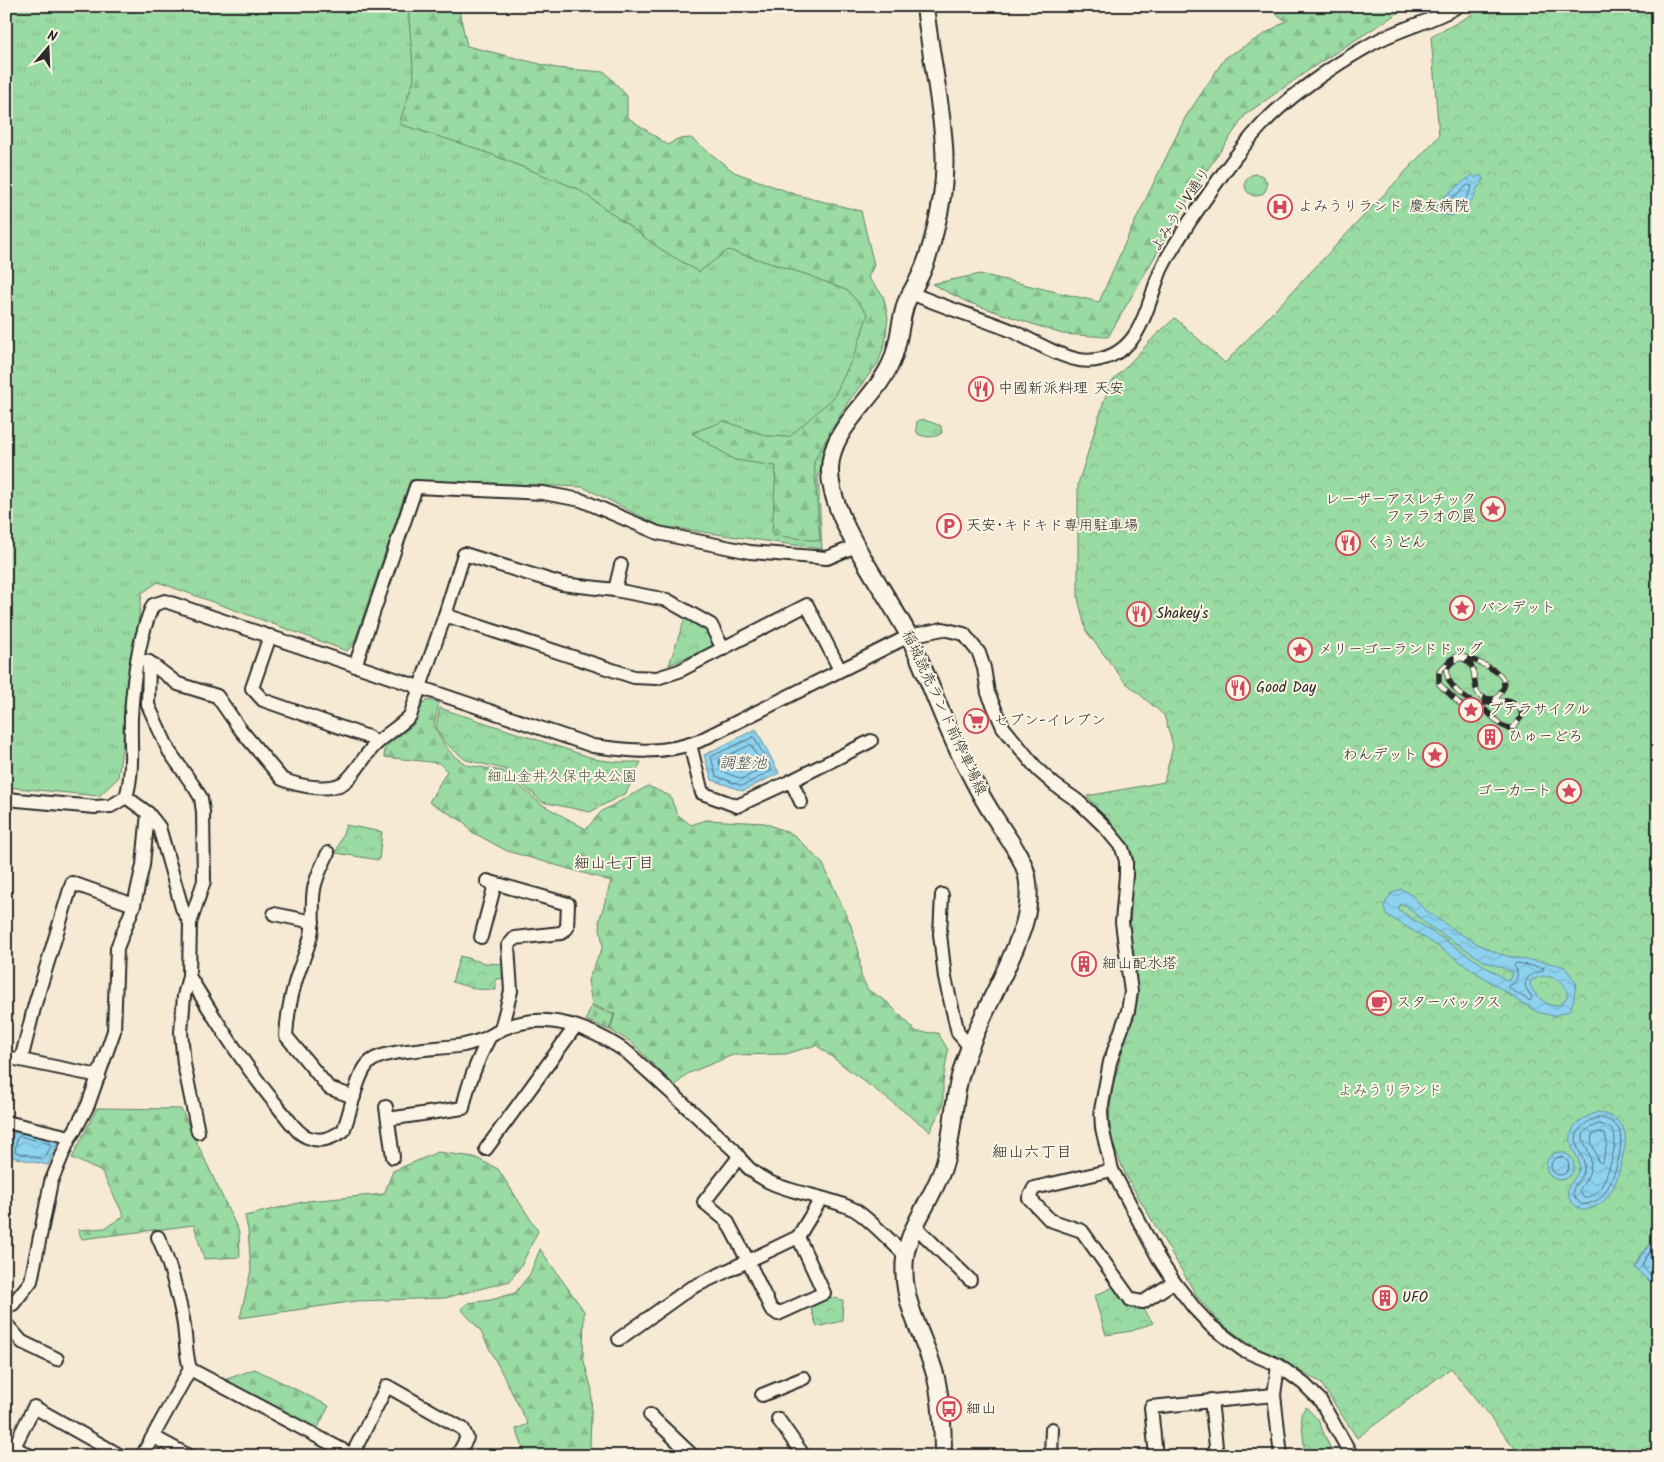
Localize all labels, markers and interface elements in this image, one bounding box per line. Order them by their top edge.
north arrow [22,22,72,72]
text: N [44,25,60,49]
street label: よみうりV通り [1144,162,1218,258]
hospital icon: よみうりランド 慶友病院 [1267,194,1293,220]
place label: よみうりランド 慶友病院 [1298,195,1469,219]
restaurant icon: 中國新派料理 天安 [968,376,994,402]
place label: 中國新派料理 天安 [998,377,1124,401]
place label: レーザーアスレチック ファラオの罠 [1325,488,1476,529]
place icon: レーザーアスレチック ファラオの罠 [1480,496,1506,522]
parking icon: 天安･キドキド専用駐車場 [936,513,962,539]
place label: 天安･キドキド専用駐車場 [966,514,1139,538]
restaurant icon: くうどん [1335,530,1361,556]
place label: くうどん [1366,531,1426,555]
place icon: バンデット [1449,595,1475,621]
place label: バンデット [1480,596,1556,620]
restaurant icon: Shakey's [1126,601,1152,627]
place label: Shakey's [1156,602,1209,626]
street label: 稲城読売ランド前停車場線 [895,626,993,800]
place icon: メリーゴーランドドッグ [1287,637,1313,663]
place label: メリーゴーランドドッグ [1318,638,1483,662]
restaurant icon: Good Day [1225,675,1251,701]
place label: Good Day [1256,676,1317,700]
place icon: プテラサイクル [1458,697,1484,723]
place label: プテラサイクル [1488,698,1591,722]
supermarket icon: セブン-イレブン [963,708,989,734]
place label: セブン-イレブン [994,709,1106,733]
building icon: ひゅーどろ [1477,724,1503,750]
place label: ひゅーどろ [1508,725,1583,749]
place icon: わんデット [1422,742,1448,768]
place label: わんデット [1343,743,1418,767]
water label: 調整池 [719,751,768,776]
park label: 細山金井久保中央公園 [487,765,637,789]
place icon: ゴーカート [1556,778,1582,804]
place label: ゴーカート [1477,779,1552,803]
district label: 細山七丁目 [574,851,654,876]
building icon: 細山配水塔 [1071,951,1097,977]
place label: 細山配水塔 [1102,952,1177,976]
cafe icon: スターバックス [1366,990,1392,1016]
place label: スターバックス [1396,991,1501,1015]
park label: よみうりランド [1337,1079,1443,1103]
district label: 細山六丁目 [992,1140,1072,1165]
building icon: UFO [1372,1285,1398,1311]
place label: UFO [1402,1286,1428,1310]
bus stop icon: 細山 [936,1396,962,1422]
place label: 細山 [966,1397,996,1421]

